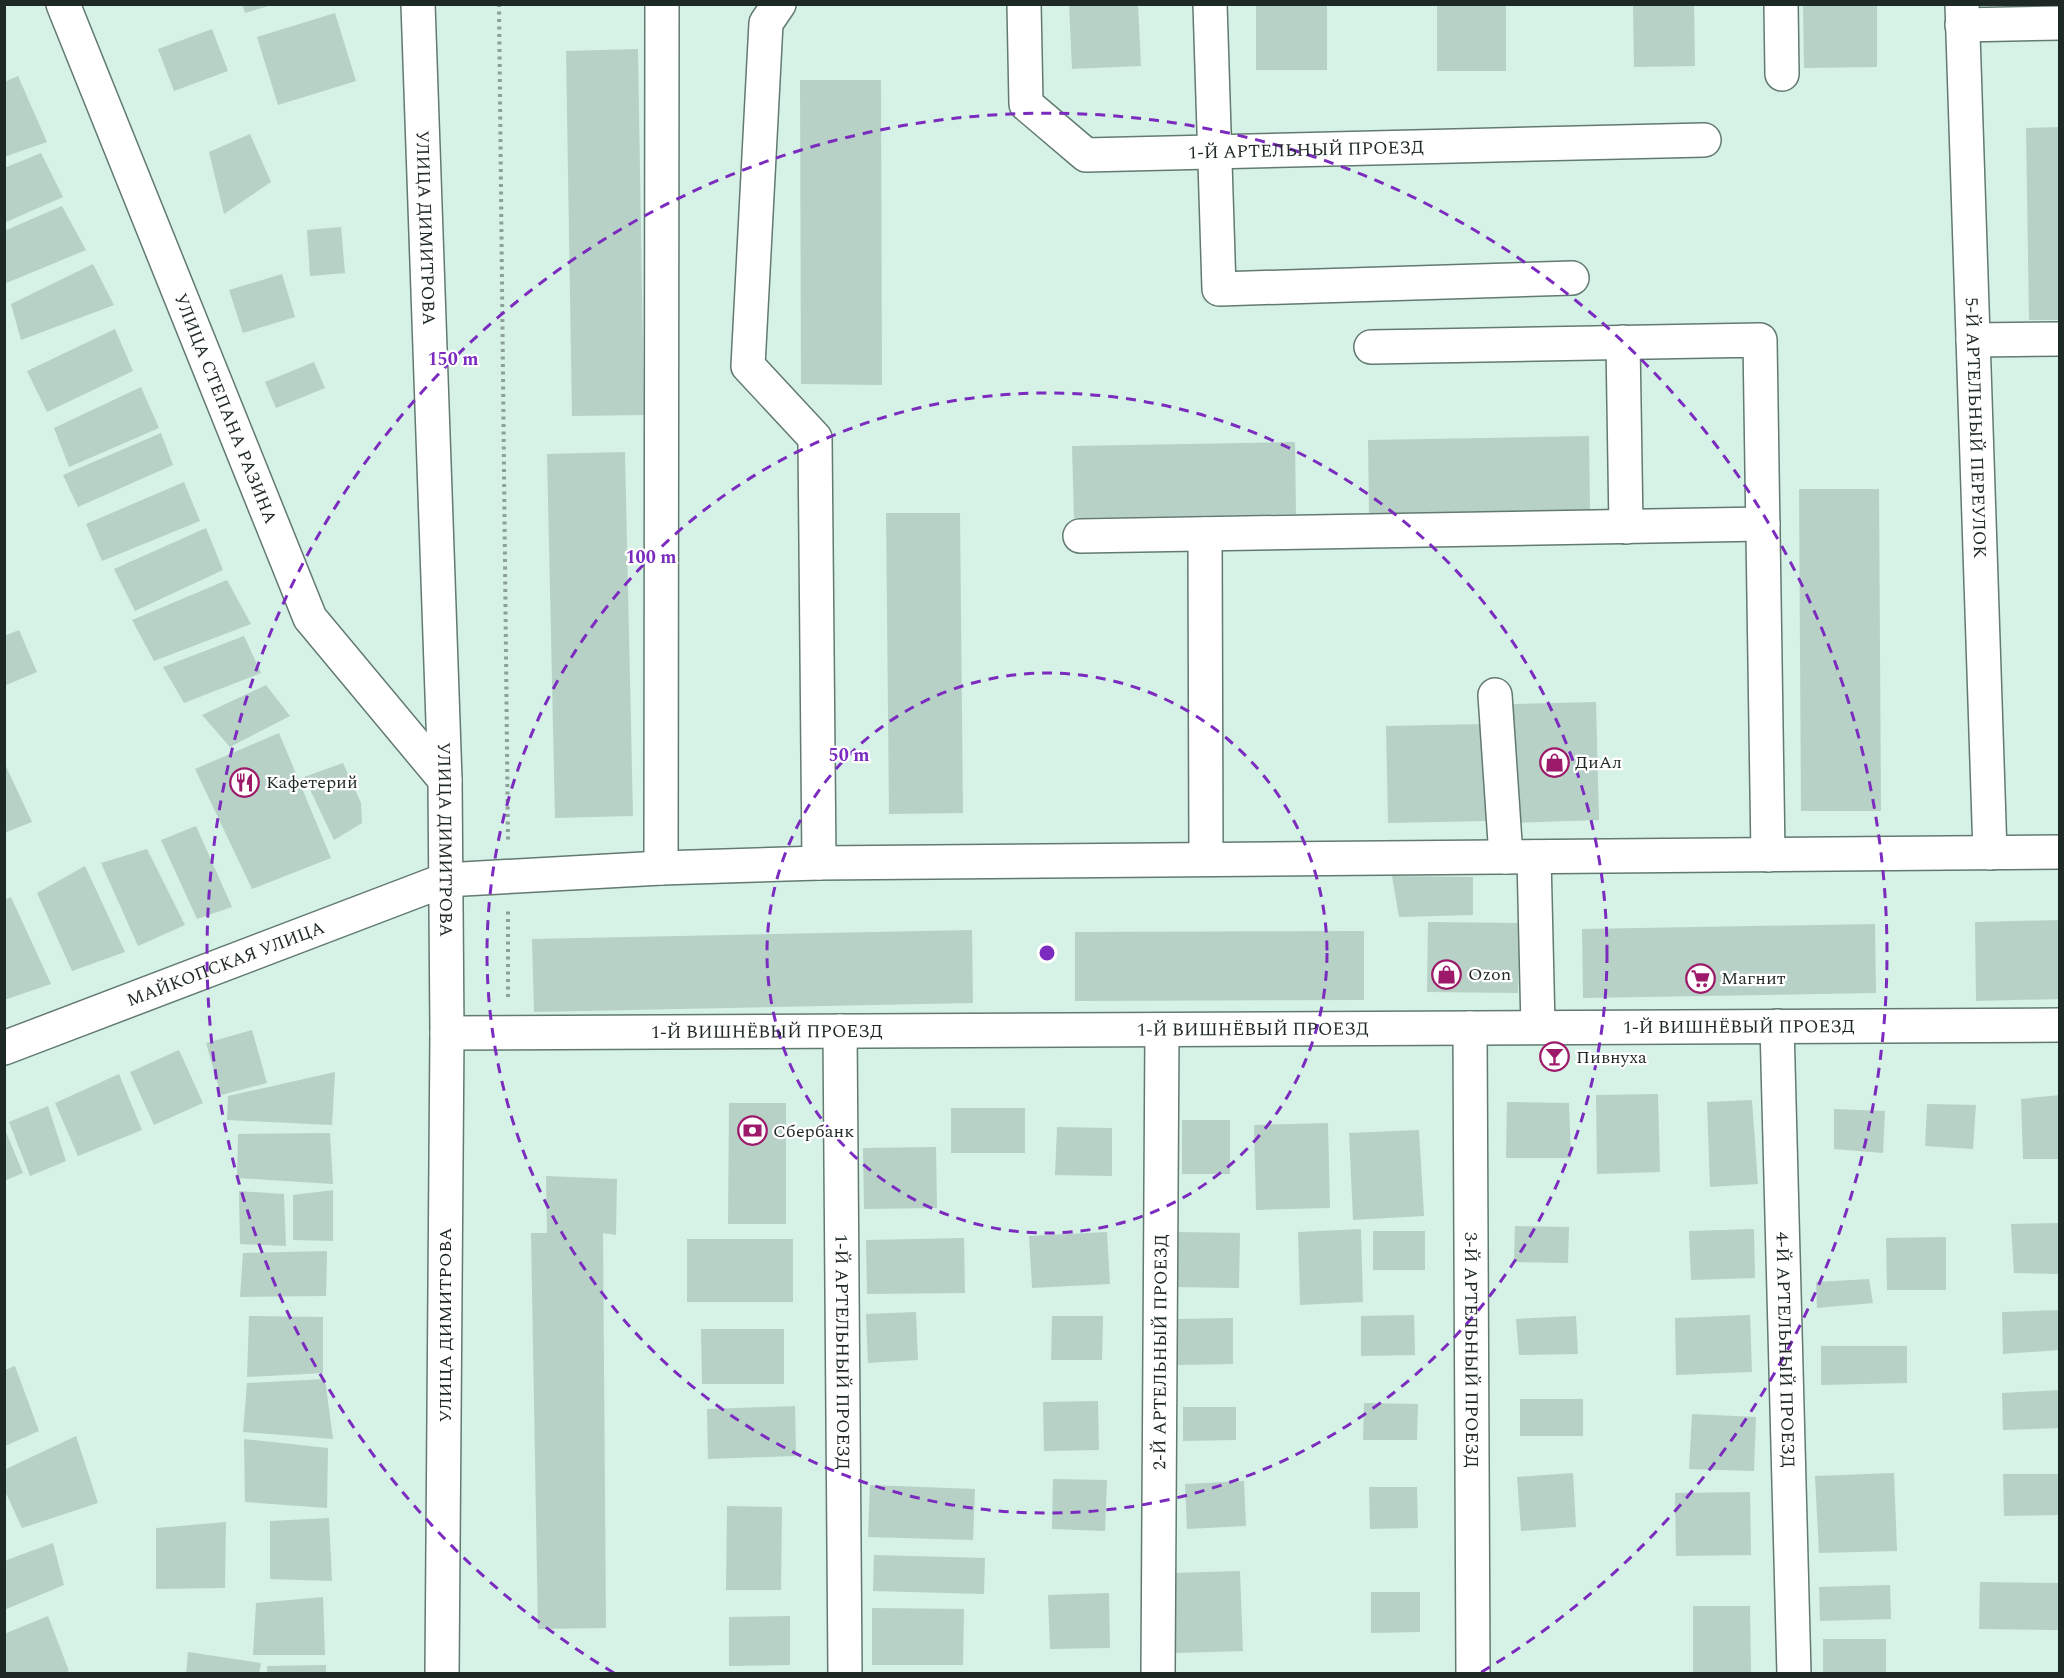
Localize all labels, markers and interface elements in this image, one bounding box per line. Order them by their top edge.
street label: УЛИЦА ДИМИТРОВА [409,130,443,326]
street label: 1-Й АРТЕЛЬНЫЙ ПРОЕЗД [1188,133,1424,166]
street label: УЛИЦА СТЕПАНА РАЗИНА [167,289,284,528]
street label: 5-Й АРТЕЛЬНЫЙ ПЕРЕУЛОК [1958,297,1994,559]
text: 150 m [427,346,479,373]
text: 100 m [625,544,677,571]
street label: УЛИЦА ДИМИТРОВА [430,742,460,937]
text: 50 m [829,742,869,769]
shop icon: ДиАл [1538,746,1570,778]
place label: ДиАл [1575,749,1622,776]
restaurant icon: Кафетерий [229,766,261,798]
place label: Кафетерий [266,769,358,796]
street label: МАЙКОПСКАЯ УЛИЦА [123,914,328,1014]
centre of rings [1037,943,1057,963]
shop icon: Ozon [1431,958,1463,990]
place label: Ozon [1468,961,1511,988]
supermarket icon: Магнит [1684,962,1716,994]
place label: Магнит [1721,965,1786,992]
street label: 1-Й ВИШНЁВЫЙ ПРОЕЗД [1623,1013,1855,1041]
street label: 1-Й ВИШНЁВЫЙ ПРОЕЗД [1137,1015,1369,1043]
street label: 1-Й ВИШНЁВЫЙ ПРОЕЗД [651,1017,883,1045]
bar icon: Пивнуха [1539,1041,1571,1073]
place label: Пивнуха [1576,1044,1647,1071]
bank icon: Сбербанк [736,1115,768,1147]
place label: Сбербанк [773,1118,854,1145]
street label: УЛИЦА ДИМИТРОВА [432,1227,459,1423]
street label: 3-Й АРТЕЛЬНЫЙ ПРОЕЗД [1457,1232,1486,1468]
street label: 4-Й АРТЕЛЬНЫЙ ПРОЕЗД [1769,1232,1802,1468]
street label: 1-Й АРТЕЛЬНЫЙ ПРОЕЗД [828,1234,857,1470]
street label: 2-Й АРТЕЛЬНЫЙ ПРОЕЗД [1146,1234,1174,1470]

